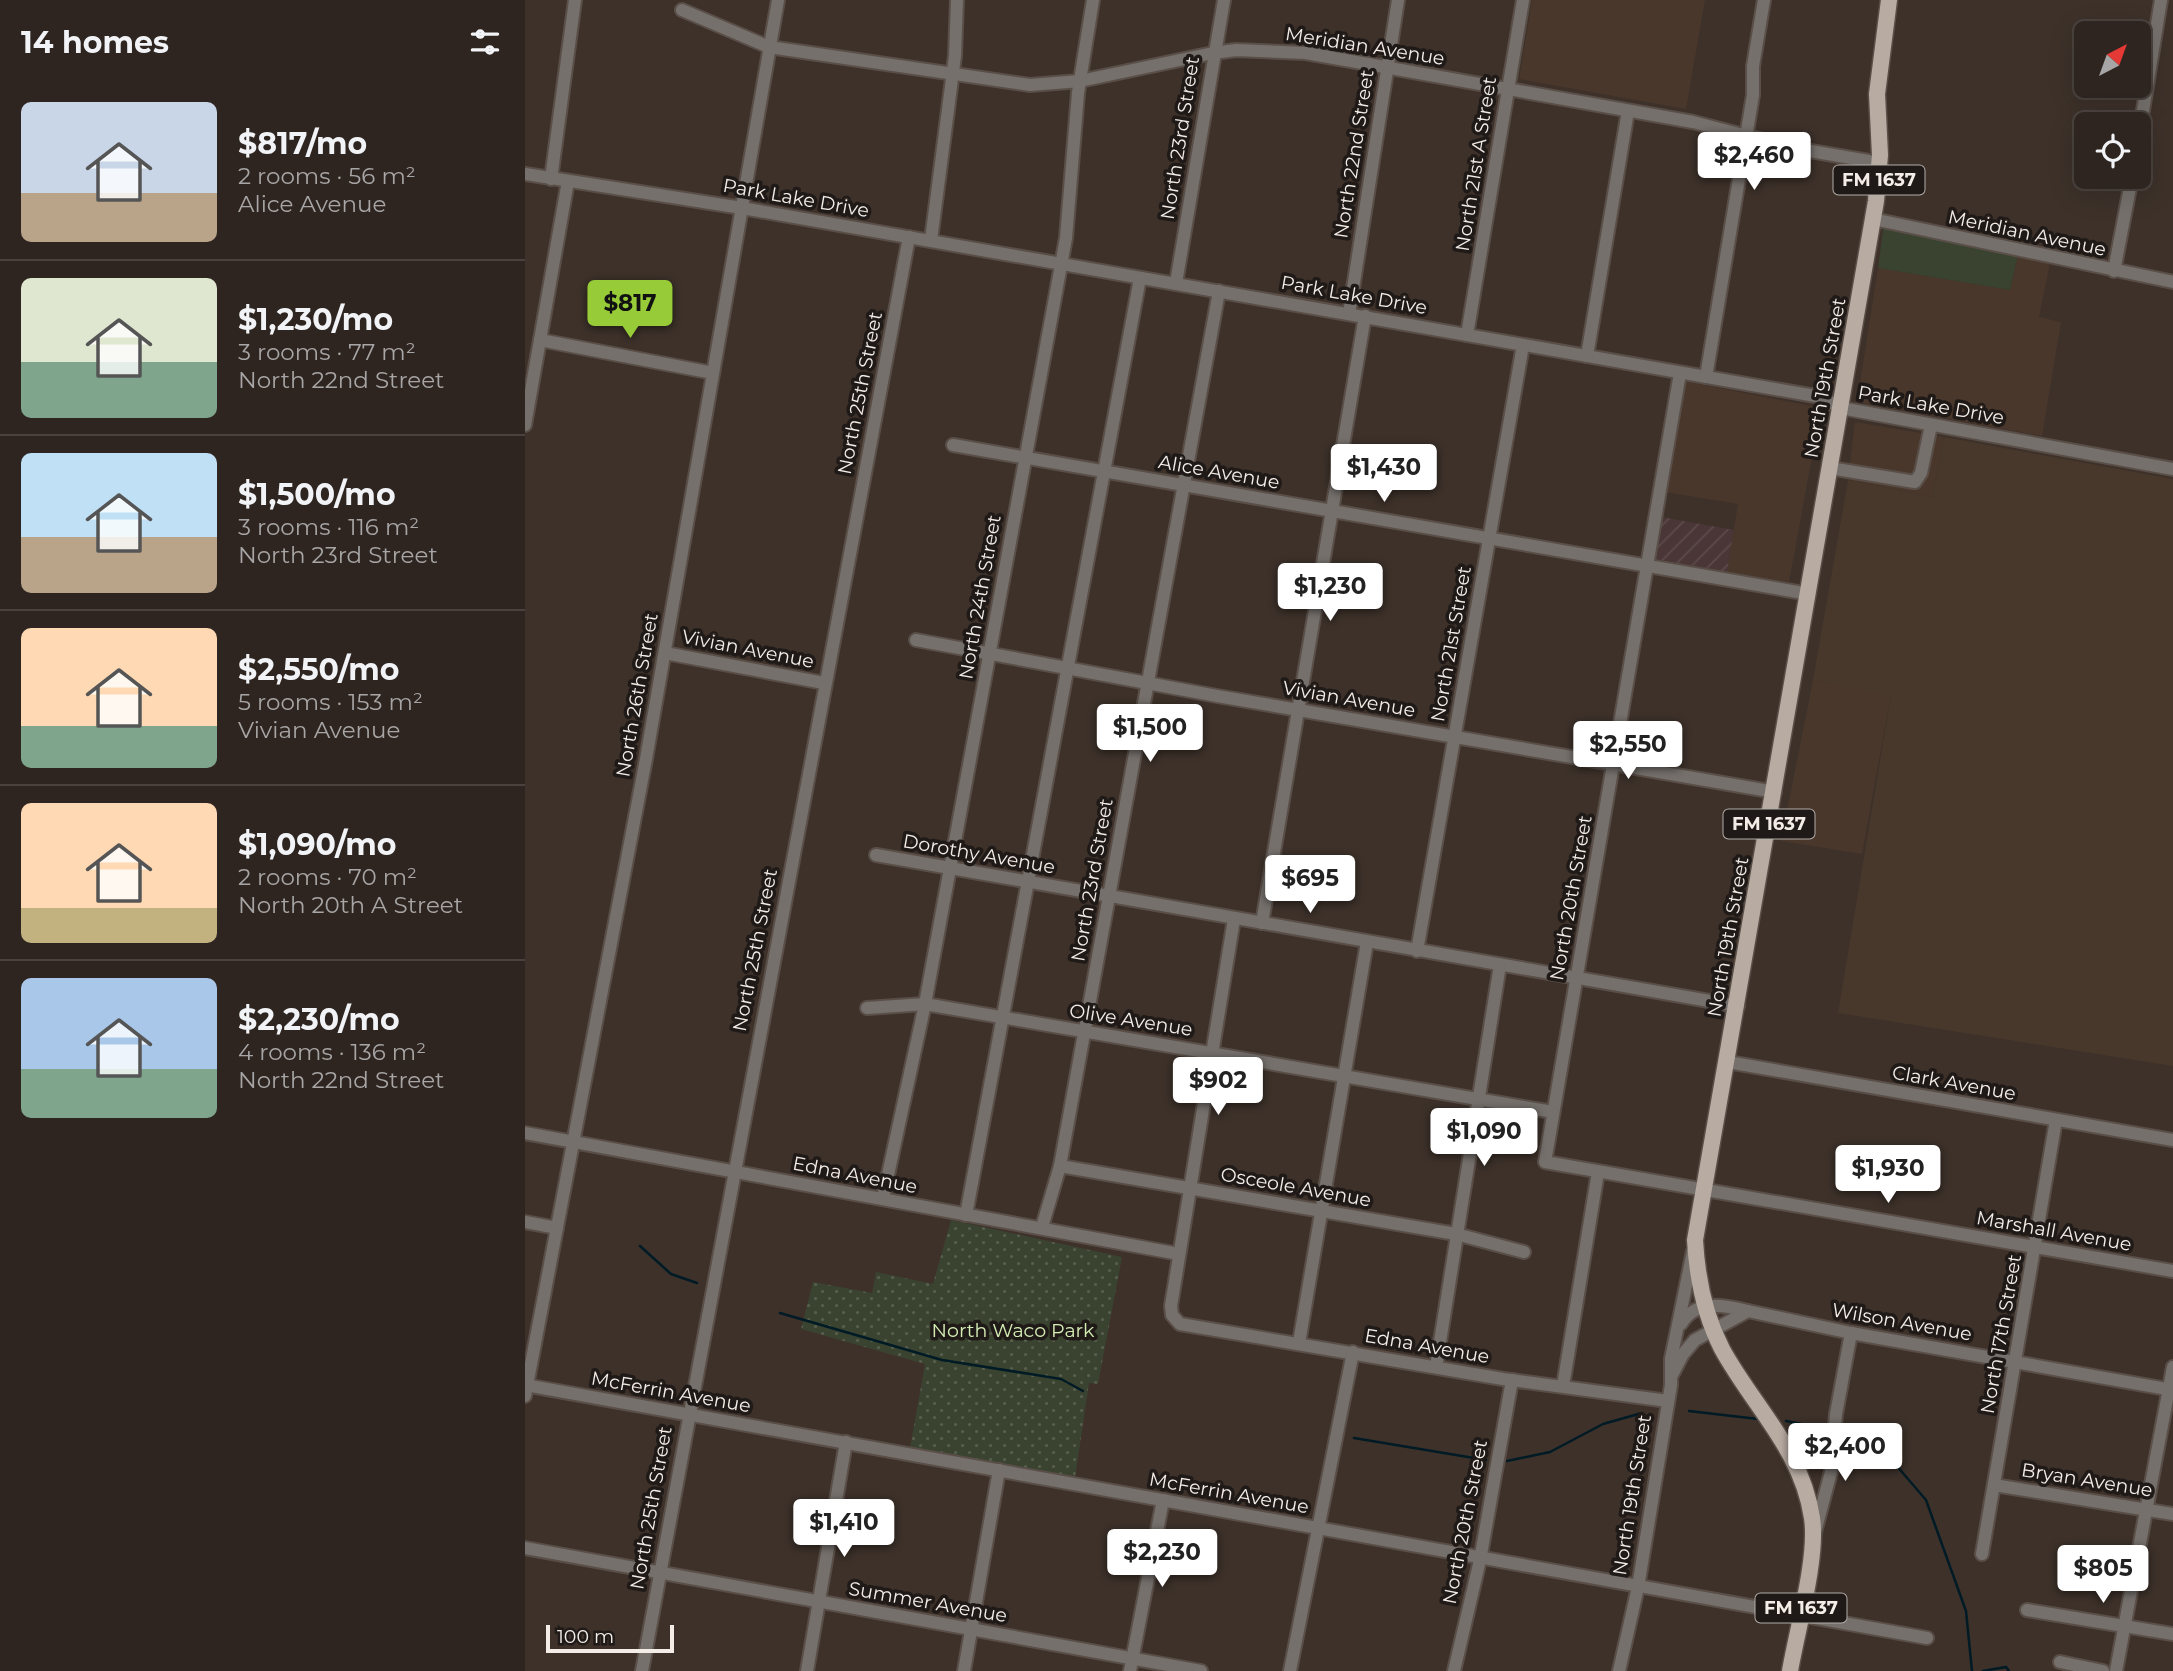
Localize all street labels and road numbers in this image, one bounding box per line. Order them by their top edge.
street label: Meridian Avenue [1284,22,1446,70]
street label: North 23rd Street [1156,54,1204,221]
street label: North 22nd Street [1329,68,1379,240]
street label: North 21st A Street [1451,75,1501,253]
road number: FM 1637 [1833,166,1925,195]
street label: Park Lake Drive [721,174,871,222]
street label: Meridian Avenue [1946,205,2108,261]
street label: Park Lake Drive [1279,271,1429,319]
street label: North 19th Street [1800,296,1850,460]
street label: North 25th Street [833,309,887,476]
street label: Park Lake Drive [1856,381,2006,429]
street label: Alice Avenue [1157,450,1281,494]
street label: North 24th Street [954,513,1006,681]
street label: North 21st Street [1426,564,1476,724]
street label: North 26th Street [611,611,663,779]
street label: Vivian Avenue [680,625,816,673]
street label: Vivian Avenue [1281,676,1417,722]
street label: North 23rd Street [1066,796,1118,963]
road number: FM 1637 [1723,810,1815,838]
street label: North 20th Street [1545,813,1597,982]
street label: Dorothy Avenue [901,829,1057,879]
street label: North 19th Street [1703,855,1753,1019]
street label: North 25th Street [728,866,782,1033]
street label: Olive Avenue [1068,999,1194,1041]
street label: Clark Avenue [1890,1061,2018,1105]
street label: Edna Avenue [791,1152,919,1198]
street label: Osceole Avenue [1219,1162,1373,1212]
street label: Marshall Avenue [1975,1206,2133,1256]
street label: North 17th Street [1976,1252,2026,1416]
street label: Wilson Avenue [1830,1298,1974,1346]
street label: Edna Avenue [1363,1324,1491,1368]
street label: McFerrin Avenue [589,1367,753,1417]
street label: North 19th Street [1608,1413,1656,1577]
street label: North 25th Street [625,1424,677,1591]
street label: North 20th Street [1438,1437,1492,1606]
street label: Bryan Avenue [2020,1458,2154,1502]
street label: McFerrin Avenue [1147,1468,1311,1518]
street label: Summer Avenue [847,1577,1009,1627]
road number: FM 1637 [1755,1594,1847,1623]

